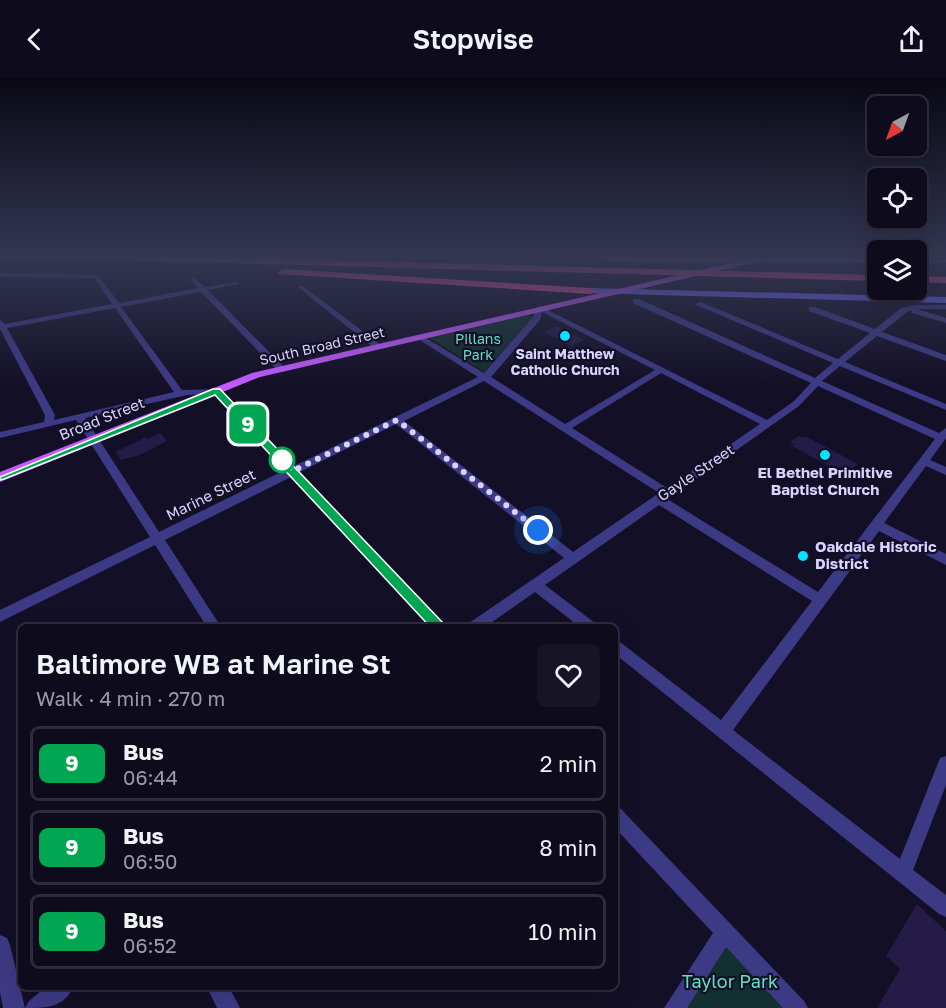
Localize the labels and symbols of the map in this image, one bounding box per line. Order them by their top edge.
north arrow [867,96,927,156]
street label: South Broad Street [258,323,386,368]
marker: Saint Matthew Catholic Church [558,329,572,343]
park label: Pillans Park [455,330,501,363]
place label: Saint Matthew Catholic Church [510,345,620,378]
street label: Broad Street [56,393,147,443]
line badge: 9 [228,404,268,444]
street label: Gayle Street [654,440,737,504]
unlabelled marker [269,447,295,473]
marker: El Bethel Primitive Baptist Church [818,448,832,462]
place label: El Bethel Primitive Baptist Church [757,463,893,498]
street label: Marine Street [163,465,258,524]
your location [523,515,553,545]
place label: Oakdale Historic District [815,537,937,572]
marker: Oakdale Historic District [796,549,810,563]
park label: Taylor Park [682,970,778,992]

